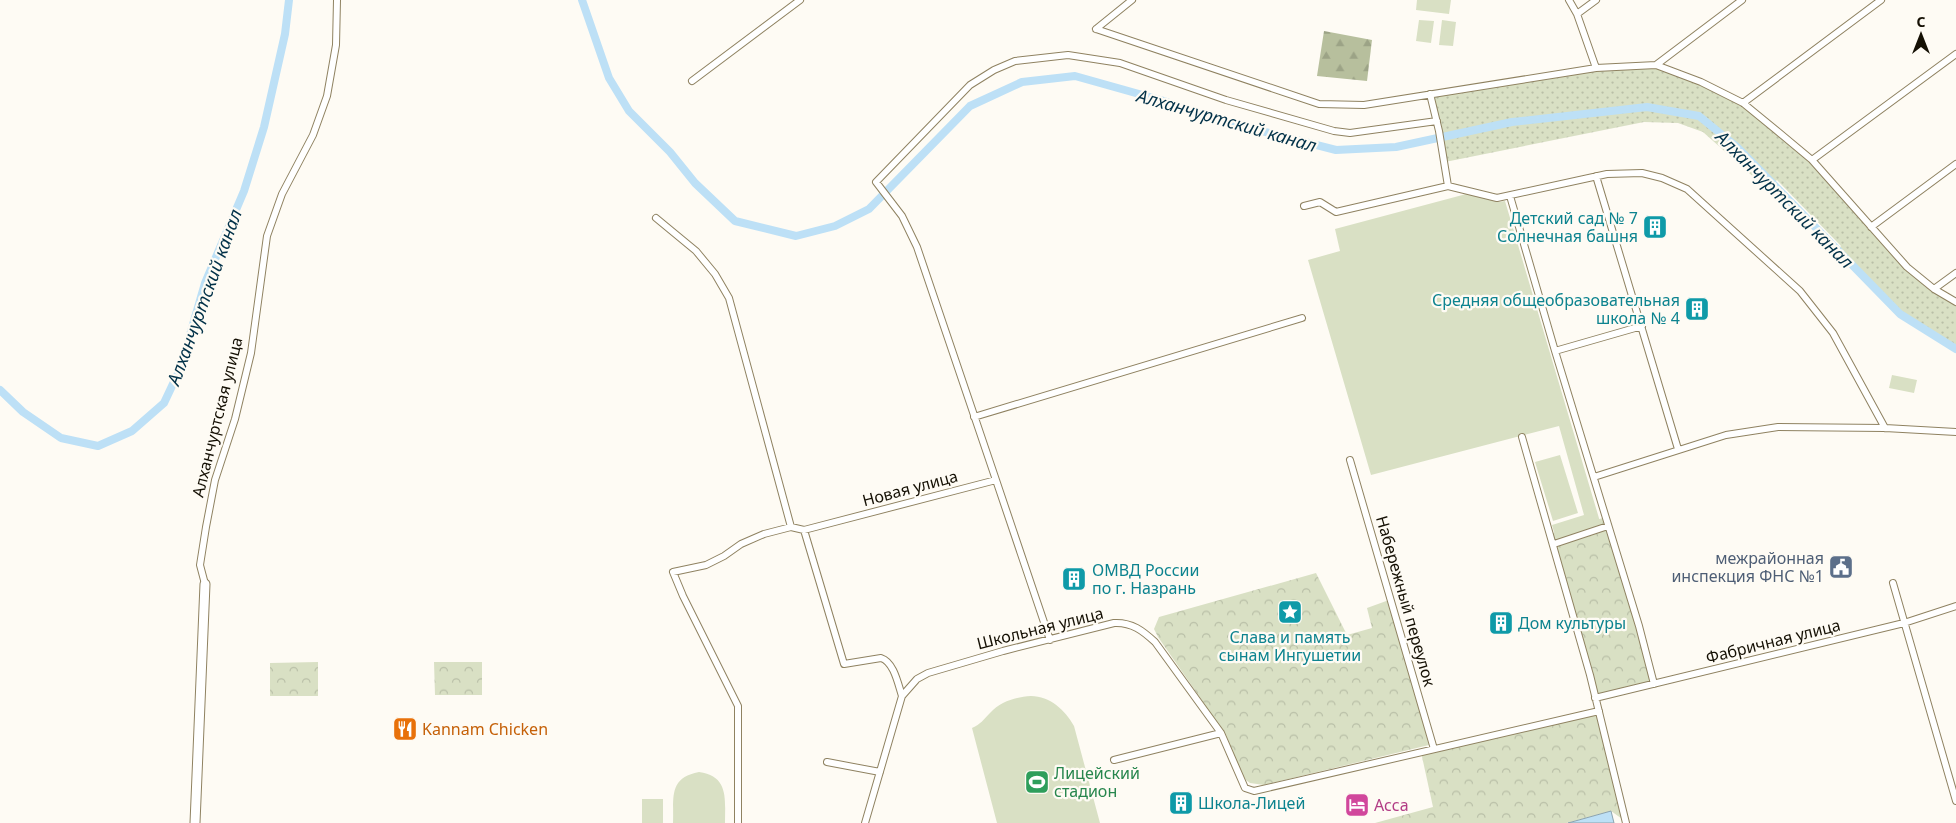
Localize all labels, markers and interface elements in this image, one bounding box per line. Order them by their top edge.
north arrow [1896,10,1946,60]
text: С [1916,12,1926,31]
water label: Алханчуртский канал [1133,82,1320,157]
water label: Алханчуртский канал [1709,123,1859,273]
water label: Алханчуртский канал [160,206,247,390]
place label: Детский сад № 7 Солнечная башня [1497,207,1638,247]
building icon: Детский сад № 7 Солнечная башня [1642,214,1668,240]
place label: Средняя общеобразовательная школа № 4 [1432,289,1680,329]
building icon: Средняя общеобразовательная школа № 4 [1684,296,1710,322]
street label: Алханчуртская улица [186,335,248,499]
street label: Новая улица [860,465,960,511]
street label: Набережный переулок [1371,513,1441,690]
place label: межрайонная инспекция ФНС №1 [1671,547,1824,587]
public building icon: межрайонная инспекция ФНС №1 [1828,554,1854,580]
place label: ОМВД России по г. Назрань [1092,559,1199,599]
building icon: ОМВД России по г. Назрань [1061,566,1087,592]
place icon: Слава и память сынам Ингушетии [1277,599,1303,625]
street label: Школьная улица [974,602,1106,654]
building icon: Дом культуры [1488,610,1514,636]
place label: Дом культуры [1518,612,1626,634]
street label: Фабричная улица [1703,614,1843,668]
place label: Слава и память сынам Ингушетии [1219,626,1361,666]
restaurant icon: Kannam Chicken [392,716,418,742]
place label: Kannam Chicken [422,718,548,740]
place label: Лицейский стадион [1054,762,1140,802]
sports icon: Лицейский стадион [1024,769,1050,795]
building icon: Школа-Лицей [1168,790,1194,816]
place label: Школа-Лицей [1198,792,1305,814]
hotel icon: Асса [1344,792,1370,818]
place label: Асса [1374,794,1409,816]

